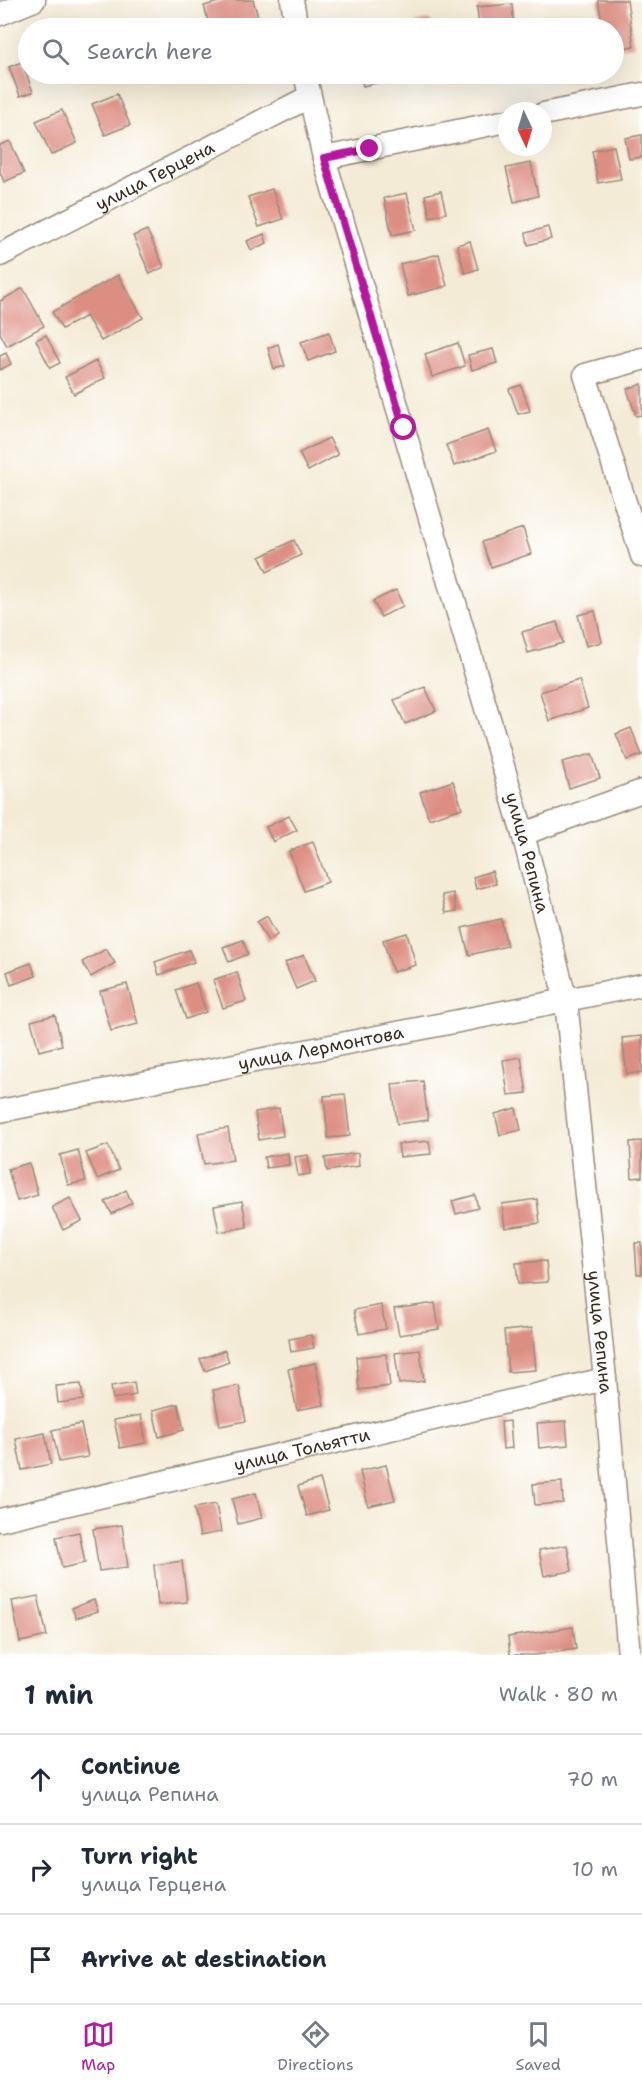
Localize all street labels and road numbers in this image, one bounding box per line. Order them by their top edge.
street label: улица Герцена [91,135,219,216]
street label: улица Репина [499,790,555,916]
street label: улица Лермонтова [236,1020,406,1076]
street label: улица Репина [582,1269,618,1395]
street label: улица Тольятти [232,1422,373,1477]

